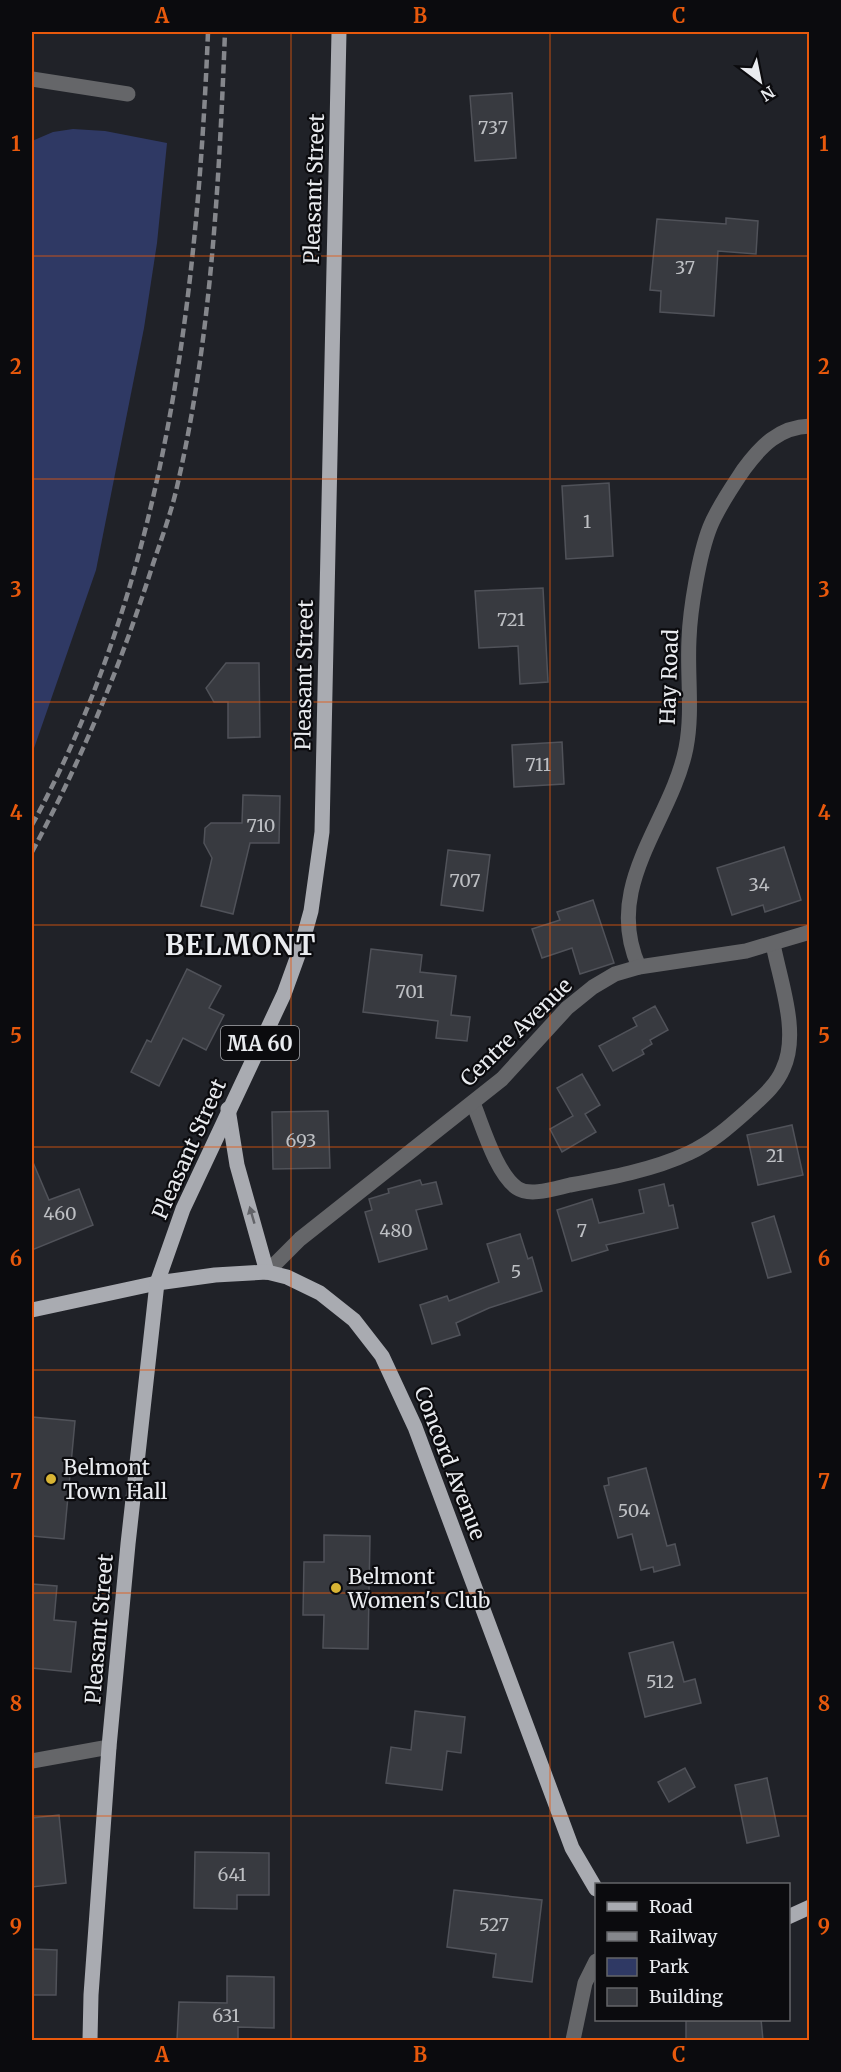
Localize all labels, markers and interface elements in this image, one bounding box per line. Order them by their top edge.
text: A [154,3,170,28]
text: B [413,3,427,28]
text: C [672,3,686,28]
north arrow [730,51,790,111]
text: N [757,82,779,106]
street label: Pleasant Street [298,113,330,265]
house number: 737 [478,116,508,139]
text: 1 [11,131,21,156]
text: 1 [819,131,829,156]
house number: 37 [675,256,695,279]
text: 2 [10,354,22,379]
text: 2 [818,354,830,379]
house number: 1 [583,510,591,533]
text: 3 [10,577,22,602]
text: 3 [818,577,830,602]
street label: Pleasant Street [289,599,319,751]
house number: 721 [497,608,525,631]
street label: Hay Road [654,628,684,725]
house number: 711 [525,753,551,776]
text: 4 [10,800,23,825]
text: 4 [818,800,831,825]
house number: 710 [247,814,275,837]
house number: 707 [449,869,481,892]
house number: 34 [748,873,770,896]
district label: BELMONT [165,928,317,962]
street label: Centre Avenue [455,972,578,1092]
house number: 701 [396,980,424,1003]
text: 5 [10,1023,22,1048]
text: 5 [818,1023,830,1048]
road number: MA 60 [221,1026,299,1060]
street label: Pleasant Street [146,1075,232,1223]
house number: 693 [286,1129,316,1152]
house number: 21 [766,1144,784,1167]
house number: 460 [43,1202,77,1225]
one-way arrow [246,1206,256,1224]
house number: 480 [379,1219,413,1242]
house number: 7 [577,1219,587,1242]
text: 6 [10,1246,22,1271]
text: 6 [818,1246,830,1271]
house number: 5 [511,1260,521,1283]
street label: Concord Avenue [408,1382,492,1544]
place label: Belmont Town Hall [63,1454,168,1505]
text: 7 [10,1469,22,1494]
text: 7 [818,1469,830,1494]
marker: Belmont Town Hall [44,1472,58,1486]
house number: 504 [618,1499,650,1522]
street label: Pleasant Street [79,1553,119,1705]
place label: Belmont Women's Club [347,1563,490,1614]
marker: Belmont Women's Club [329,1581,343,1595]
house number: 512 [646,1670,674,1693]
text: 8 [10,1691,22,1716]
text: 8 [818,1691,830,1716]
house number: 641 [218,1863,246,1886]
legend [595,1883,790,2021]
text: Road [649,1895,693,1918]
house number: 527 [479,1913,509,1936]
text: 9 [10,1914,22,1939]
text: 9 [818,1914,830,1939]
text: Railway [649,1925,718,1948]
text: Park [649,1955,690,1978]
text: Building [649,1985,723,2008]
house number: 631 [212,2004,240,2027]
text: A [154,2042,170,2067]
text: B [413,2042,427,2067]
text: C [672,2042,686,2067]

